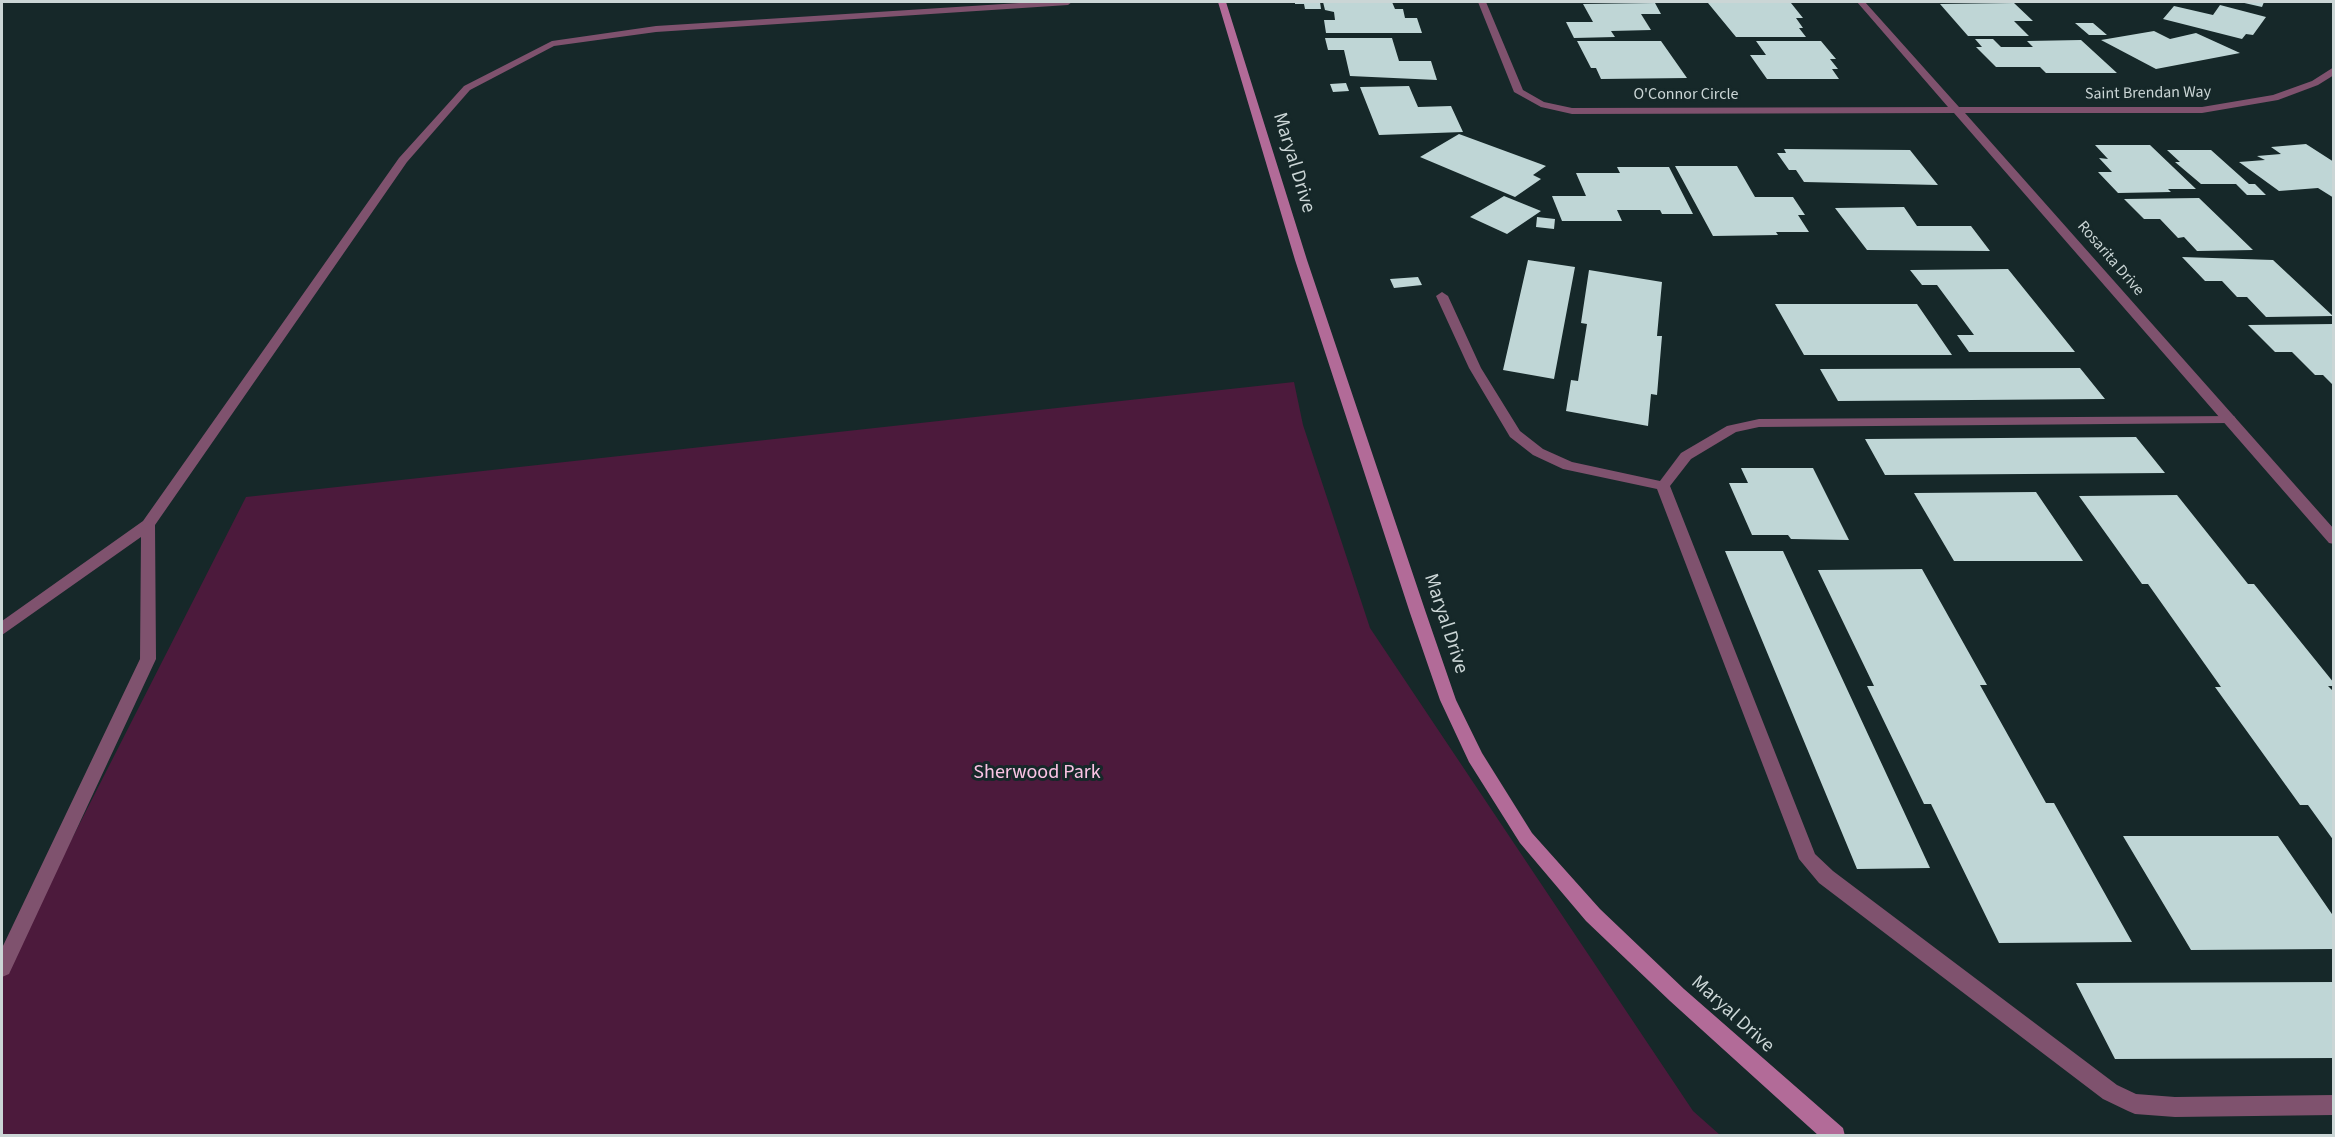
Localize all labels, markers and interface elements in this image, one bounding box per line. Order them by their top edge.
street label: Saint Brendan Way [2085,83,2211,105]
street label: O'Connor Circle [1633,85,1739,105]
street label: Maryal Drive [1266,110,1320,216]
street label: Rosarita Drive [2072,218,2148,300]
street label: Maryal Drive [1418,571,1472,677]
park label: Sherwood Park [973,762,1101,786]
street label: Maryal Drive [1686,971,1778,1059]

